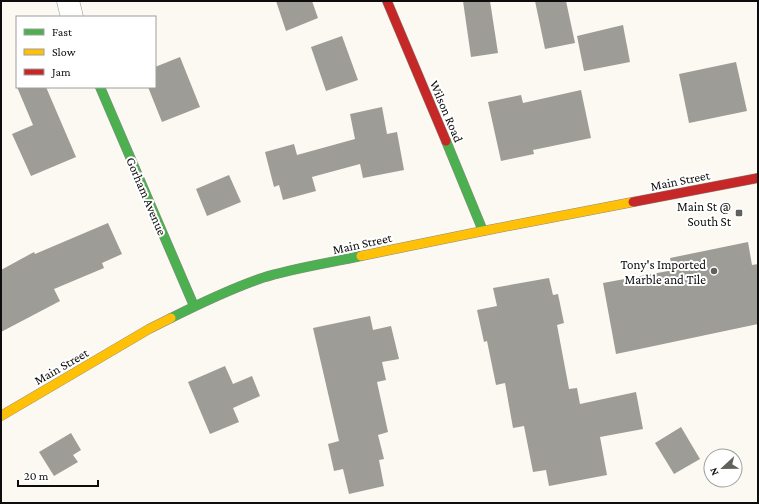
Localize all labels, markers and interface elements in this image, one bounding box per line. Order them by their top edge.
legend [16,16,156,88]
text: Fast [52,25,73,39]
text: Slow [52,45,76,59]
text: Jam [51,65,71,79]
street label: Wilson Road [427,78,466,145]
street label: Gorham Avenue [123,155,170,238]
street label: Main Street [649,167,712,194]
place label: Main St @ South St [677,199,732,229]
marker: Main St @ South St [734,208,744,218]
street label: Main Street [331,230,394,257]
place label: Tony's Imported Marble and Tile [620,257,706,287]
marker: Tony's Imported Marble and Tile [709,266,719,276]
street label: Main Street [31,345,92,388]
north arrow [703,448,743,488]
scale bar [18,462,98,488]
text: N [707,466,721,477]
text: 20 m [24,469,49,483]

